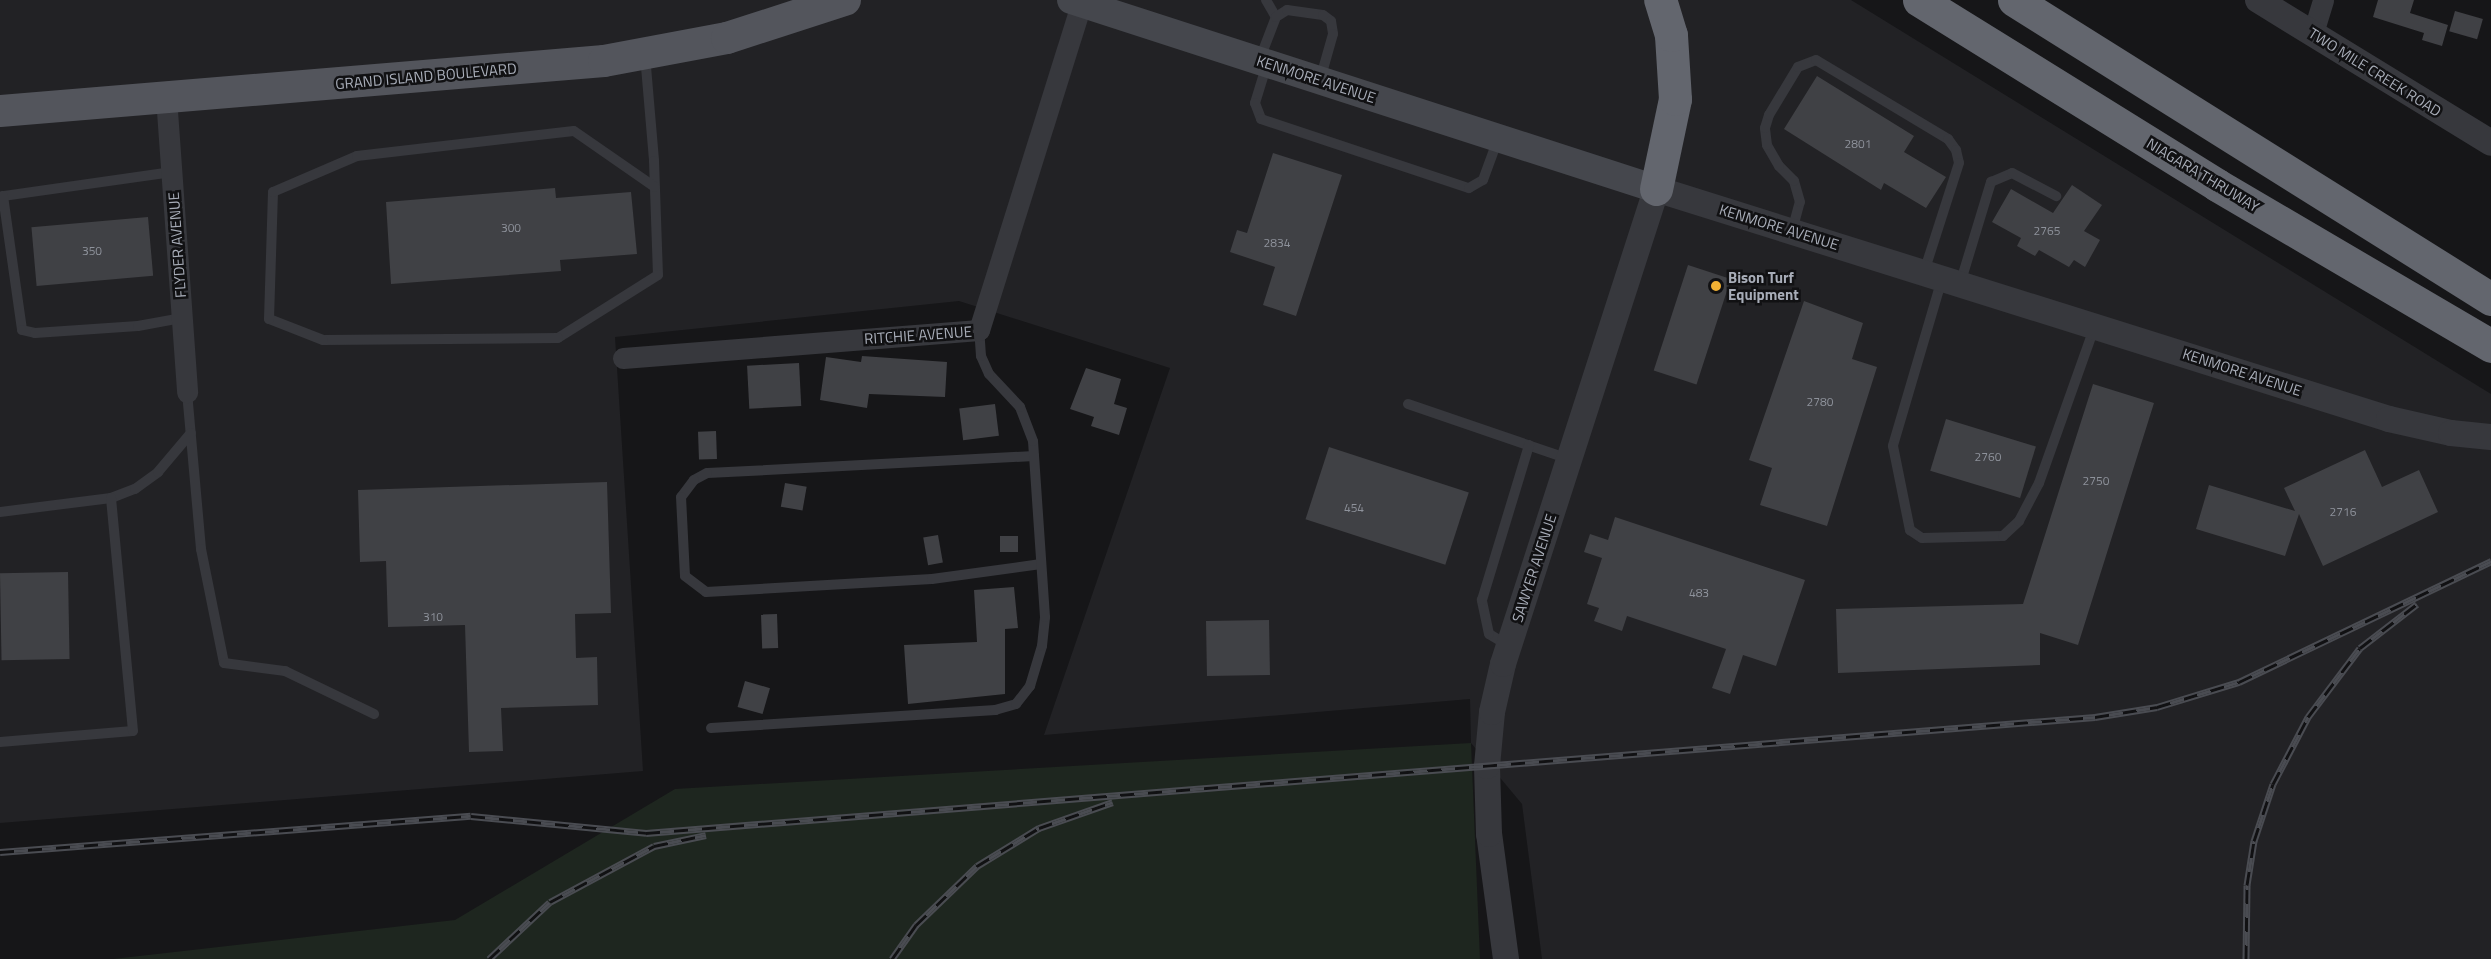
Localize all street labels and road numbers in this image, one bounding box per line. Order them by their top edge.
street label: TWO MILE CREEK ROAD [2305,24,2445,120]
street label: KENMORE AVENUE [1254,51,1378,107]
street label: GRAND ISLAND BOULEVARD [335,59,517,93]
street label: NIAGARA THRUWAY [2143,134,2263,216]
street label: FLYDER AVENUE [164,192,190,298]
street label: KENMORE AVENUE [1717,200,1841,254]
street label: RITCHIE AVENUE [864,322,972,348]
street label: KENMORE AVENUE [2180,344,2304,400]
street label: SAWYER AVENUE [1508,512,1560,624]

